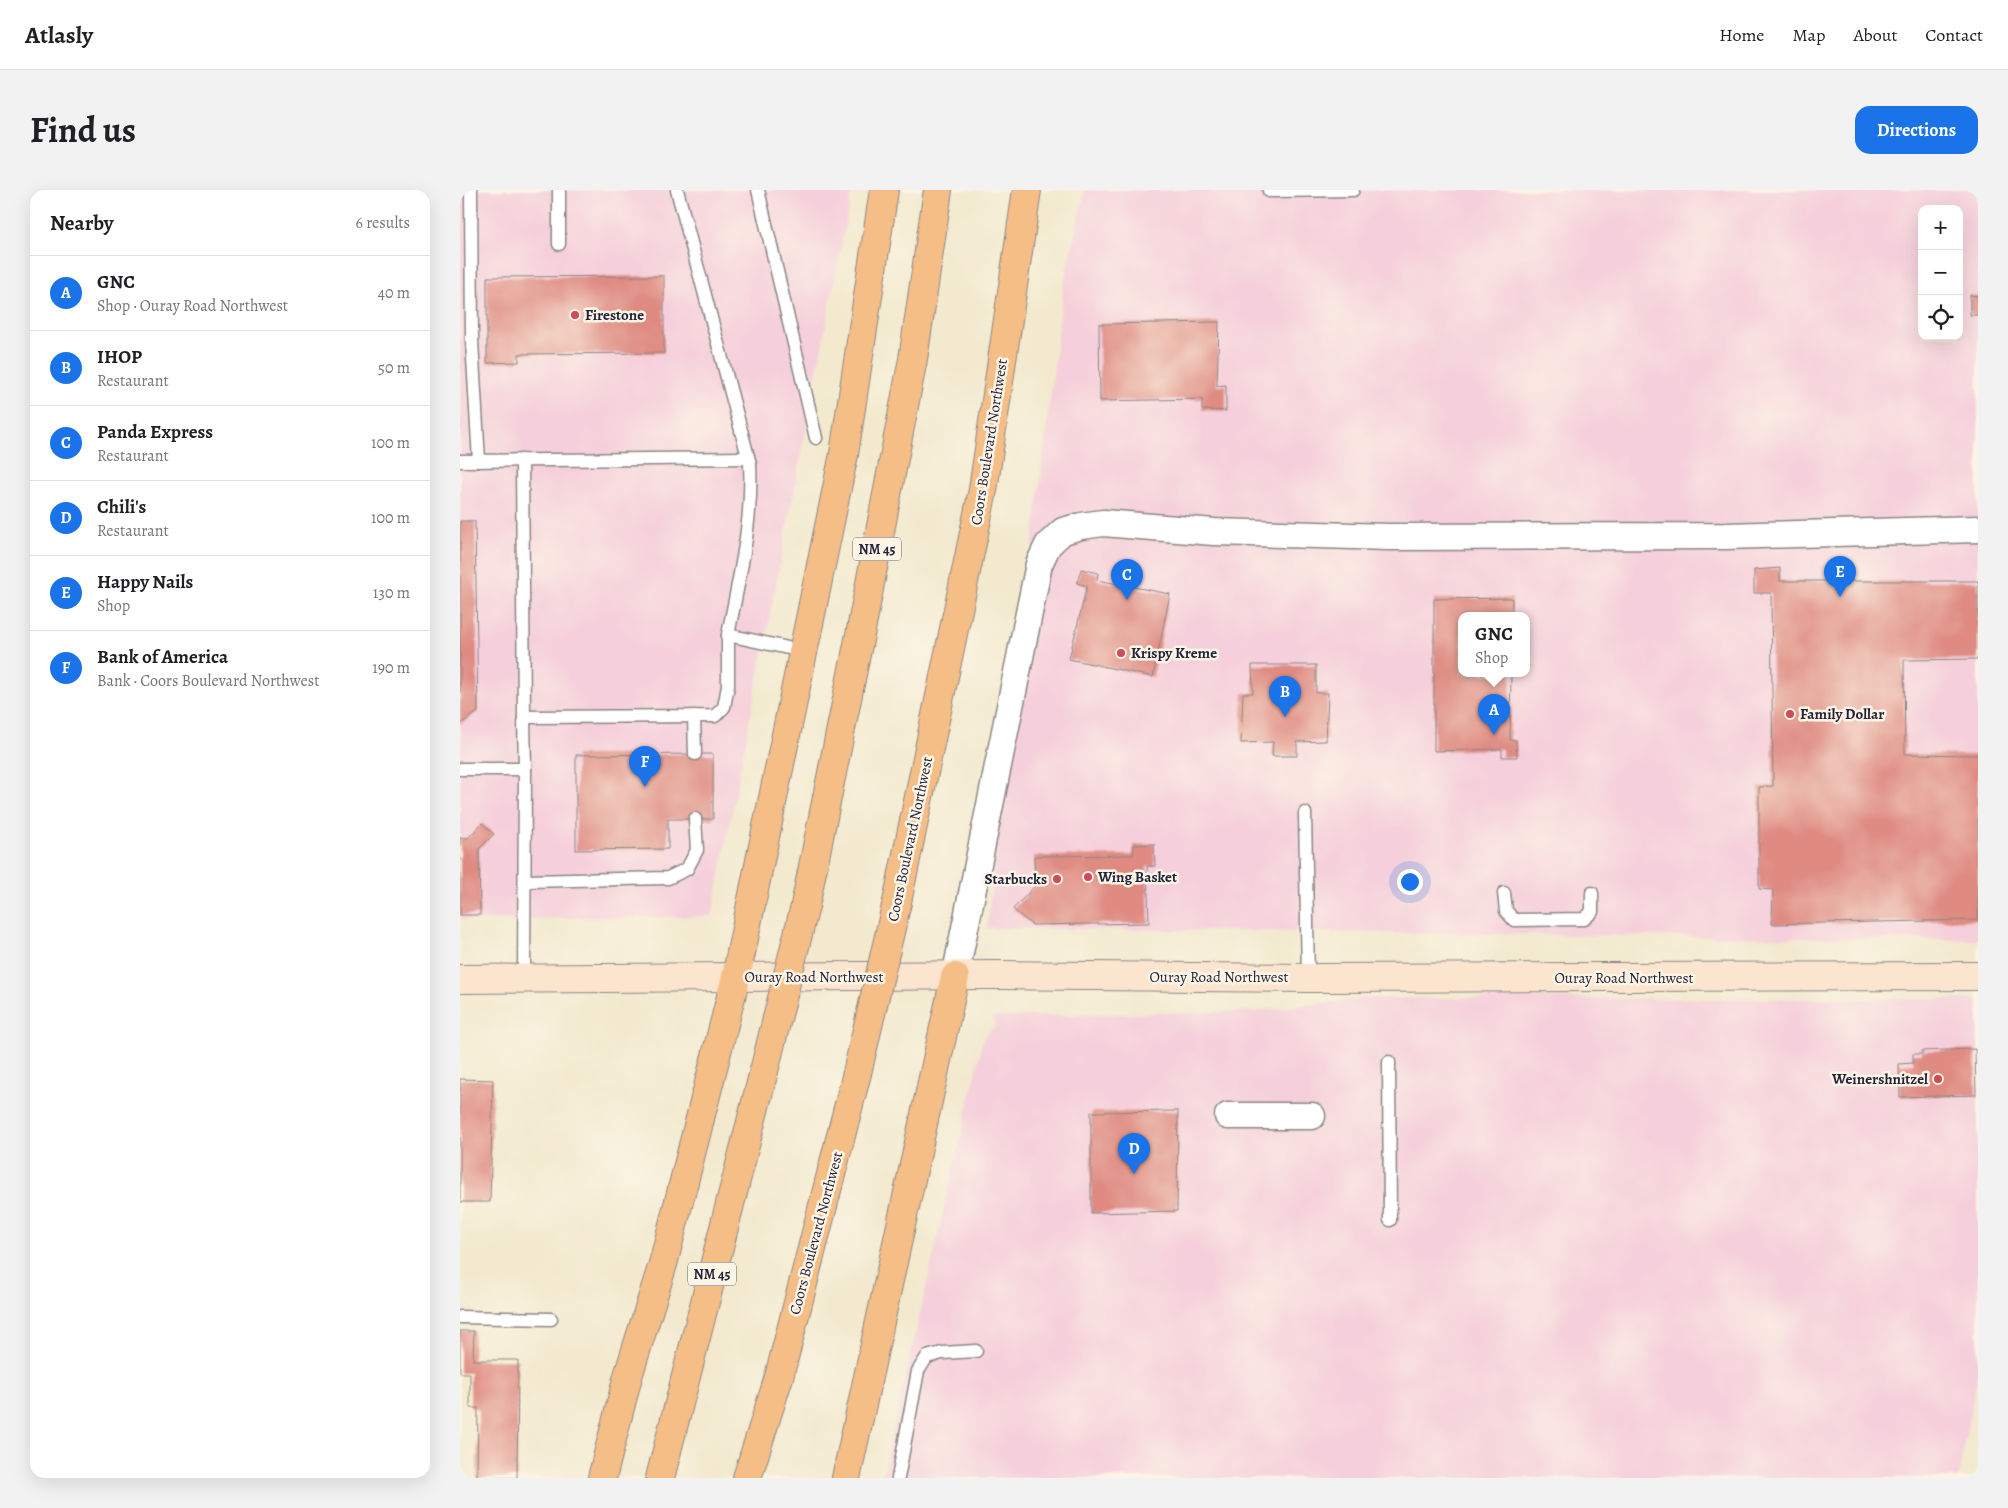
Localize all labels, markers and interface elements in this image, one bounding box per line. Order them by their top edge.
text: Atlasly [25,19,93,51]
text: Home [1719,23,1764,47]
text: Map [1792,23,1825,47]
text: About [1853,23,1897,47]
text: Contact [1925,23,1983,47]
text: Find us [30,106,136,154]
button: Directions [1855,106,1978,154]
map controls [1918,205,1963,340]
button: + [1918,205,1963,250]
text: Nearby [50,209,113,237]
text: 6 results [356,212,410,234]
button: − [1918,250,1963,295]
text: GNC [97,269,135,295]
text: A [61,282,71,304]
text: 40 m [378,282,410,304]
text: Shop · Ouray Road Northwest [97,295,288,317]
button: locate [1918,295,1963,340]
place label: Firestone [585,305,644,325]
marker: Firestone [569,309,581,321]
text: IHOP [97,344,142,370]
text: B [61,357,71,379]
text: 50 m [378,357,410,379]
street label: Coors Boulevard Northwest [966,357,1012,527]
text: Restaurant [97,370,169,392]
text: Panda Express [97,419,213,445]
text: C [61,432,71,454]
text: 100 m [371,432,410,454]
text: Restaurant [97,445,169,467]
text: Chili's [97,494,146,520]
text: D [60,507,72,529]
text: 100 m [371,507,410,529]
text: Restaurant [97,520,169,542]
road number: NM 45 [853,538,901,560]
pin: E [1824,556,1856,597]
pin: C [1111,559,1143,600]
text: Happy Nails [97,569,193,595]
text: E [61,582,71,604]
text: 130 m [373,582,410,604]
text: Shop [97,595,130,617]
popup [1458,612,1530,677]
text: GNC [1475,621,1513,647]
place label: Krispy Kreme [1131,643,1217,663]
text: Bank of America [97,644,228,670]
marker: Krispy Kreme [1115,647,1127,659]
text: Shop [1475,647,1508,669]
text: F [62,657,70,679]
text: 190 m [372,657,410,679]
text: Bank · Coors Boulevard Northwest [97,670,319,692]
pin: B [1269,676,1301,717]
pin: A [1478,694,1510,735]
place label: Family Dollar [1800,704,1884,724]
marker: Family Dollar [1784,708,1796,720]
pin: F [629,746,661,787]
street label: Coors Boulevard Northwest [883,755,937,923]
place label: Wing Basket [1097,867,1177,887]
place label: Starbucks [985,869,1047,889]
your location [1397,869,1423,895]
marker: Wing Basket [1082,871,1094,883]
marker: Starbucks [1051,873,1063,885]
street label: Ouray Road Northwest [744,967,884,987]
street label: Ouray Road Northwest [1149,967,1289,987]
street label: Ouray Road Northwest [1554,968,1694,988]
place label: Weinershnitzel [1831,1069,1928,1089]
marker: Weinershnitzel [1932,1073,1944,1085]
pin: D [1118,1133,1150,1174]
street label: Coors Boulevard Northwest [785,1149,847,1317]
road number: NM 45 [688,1262,736,1286]

